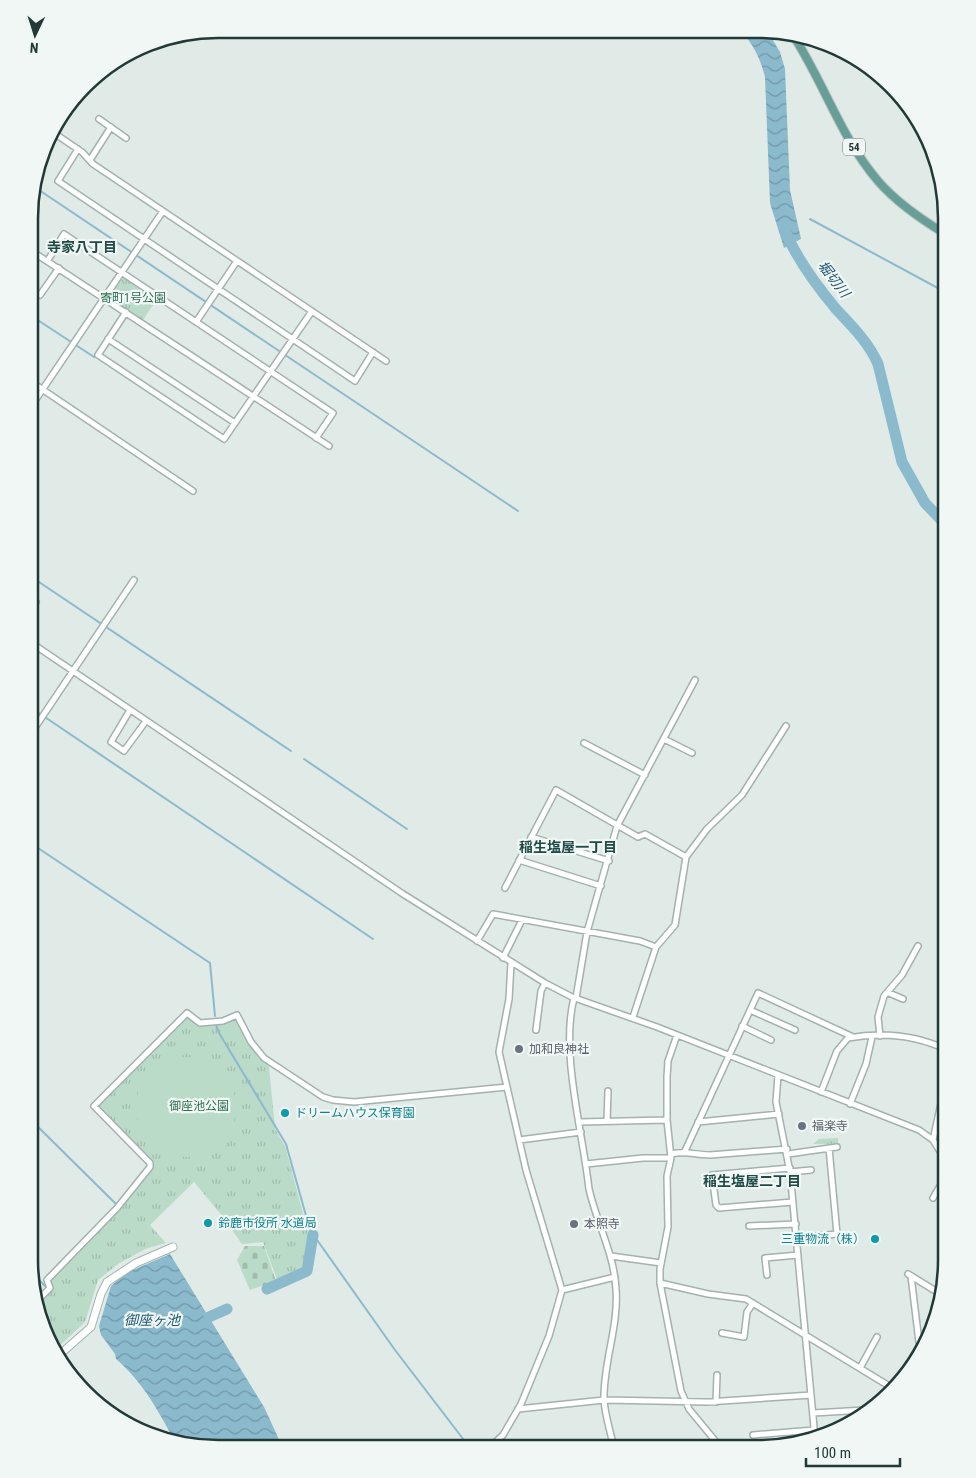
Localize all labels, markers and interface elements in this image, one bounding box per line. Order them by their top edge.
north arrow [10,10,60,60]
text: N [29,40,39,56]
road number: 54 [843,138,865,156]
district label: 寺家八丁目 [47,239,117,255]
water label: 堀切川 [815,258,854,302]
park label: 寄町1号公園 [100,291,166,305]
district label: 稲生塩屋一丁目 [519,839,617,855]
place label: 加和良神社 [529,1042,589,1056]
marker: 加和良神社 [513,1043,525,1055]
park label: 御座池公園 [169,1099,229,1113]
place label: ドリームハウス保育園 [295,1106,415,1120]
marker: ドリームハウス保育園 [279,1107,291,1119]
place label: 福楽寺 [812,1119,848,1133]
marker: 福楽寺 [796,1120,808,1132]
district label: 稲生塩屋二丁目 [703,1173,801,1189]
place label: 鈴鹿市役所 水道局 [218,1216,317,1230]
marker: 鈴鹿市役所 水道局 [202,1217,214,1229]
place label: 本照寺 [584,1217,620,1231]
marker: 本照寺 [568,1218,580,1230]
place label: 三重物流（株） [781,1232,865,1246]
marker: 三重物流（株） [869,1233,881,1245]
water label: 御座ヶ池 [124,1312,182,1328]
scale bar [806,1436,900,1468]
text: 100 m [814,1444,851,1462]

